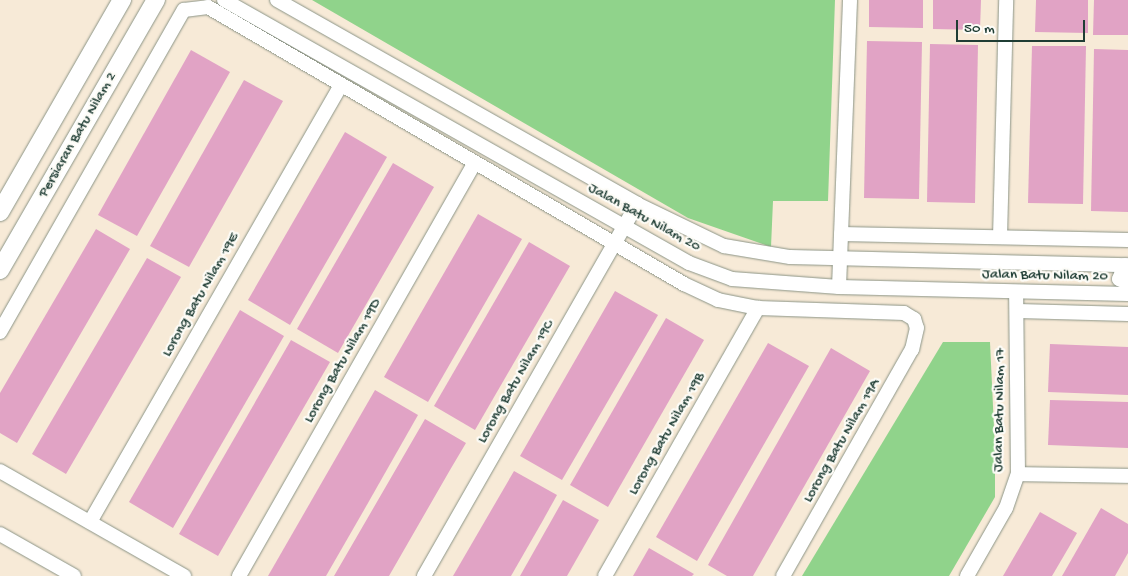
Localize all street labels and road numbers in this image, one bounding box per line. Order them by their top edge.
street label: Persiaran Batu Nilam 2 [35,69,121,201]
street label: Jalan Batu Nilam 20 [585,180,703,256]
street label: Lorong Batu Nilam 19E [158,230,244,360]
street label: Jalan Batu Nilam 20 [982,266,1108,286]
street label: Lorong Batu Nilam 19D [300,296,386,426]
street label: Lorong Batu Nilam 19C [473,317,559,447]
street label: Jalan Batu Nilam 17 [990,348,1010,472]
street label: Lorong Batu Nilam 19B [625,370,709,498]
street label: Lorong Batu Nilam 19A [799,376,885,506]

